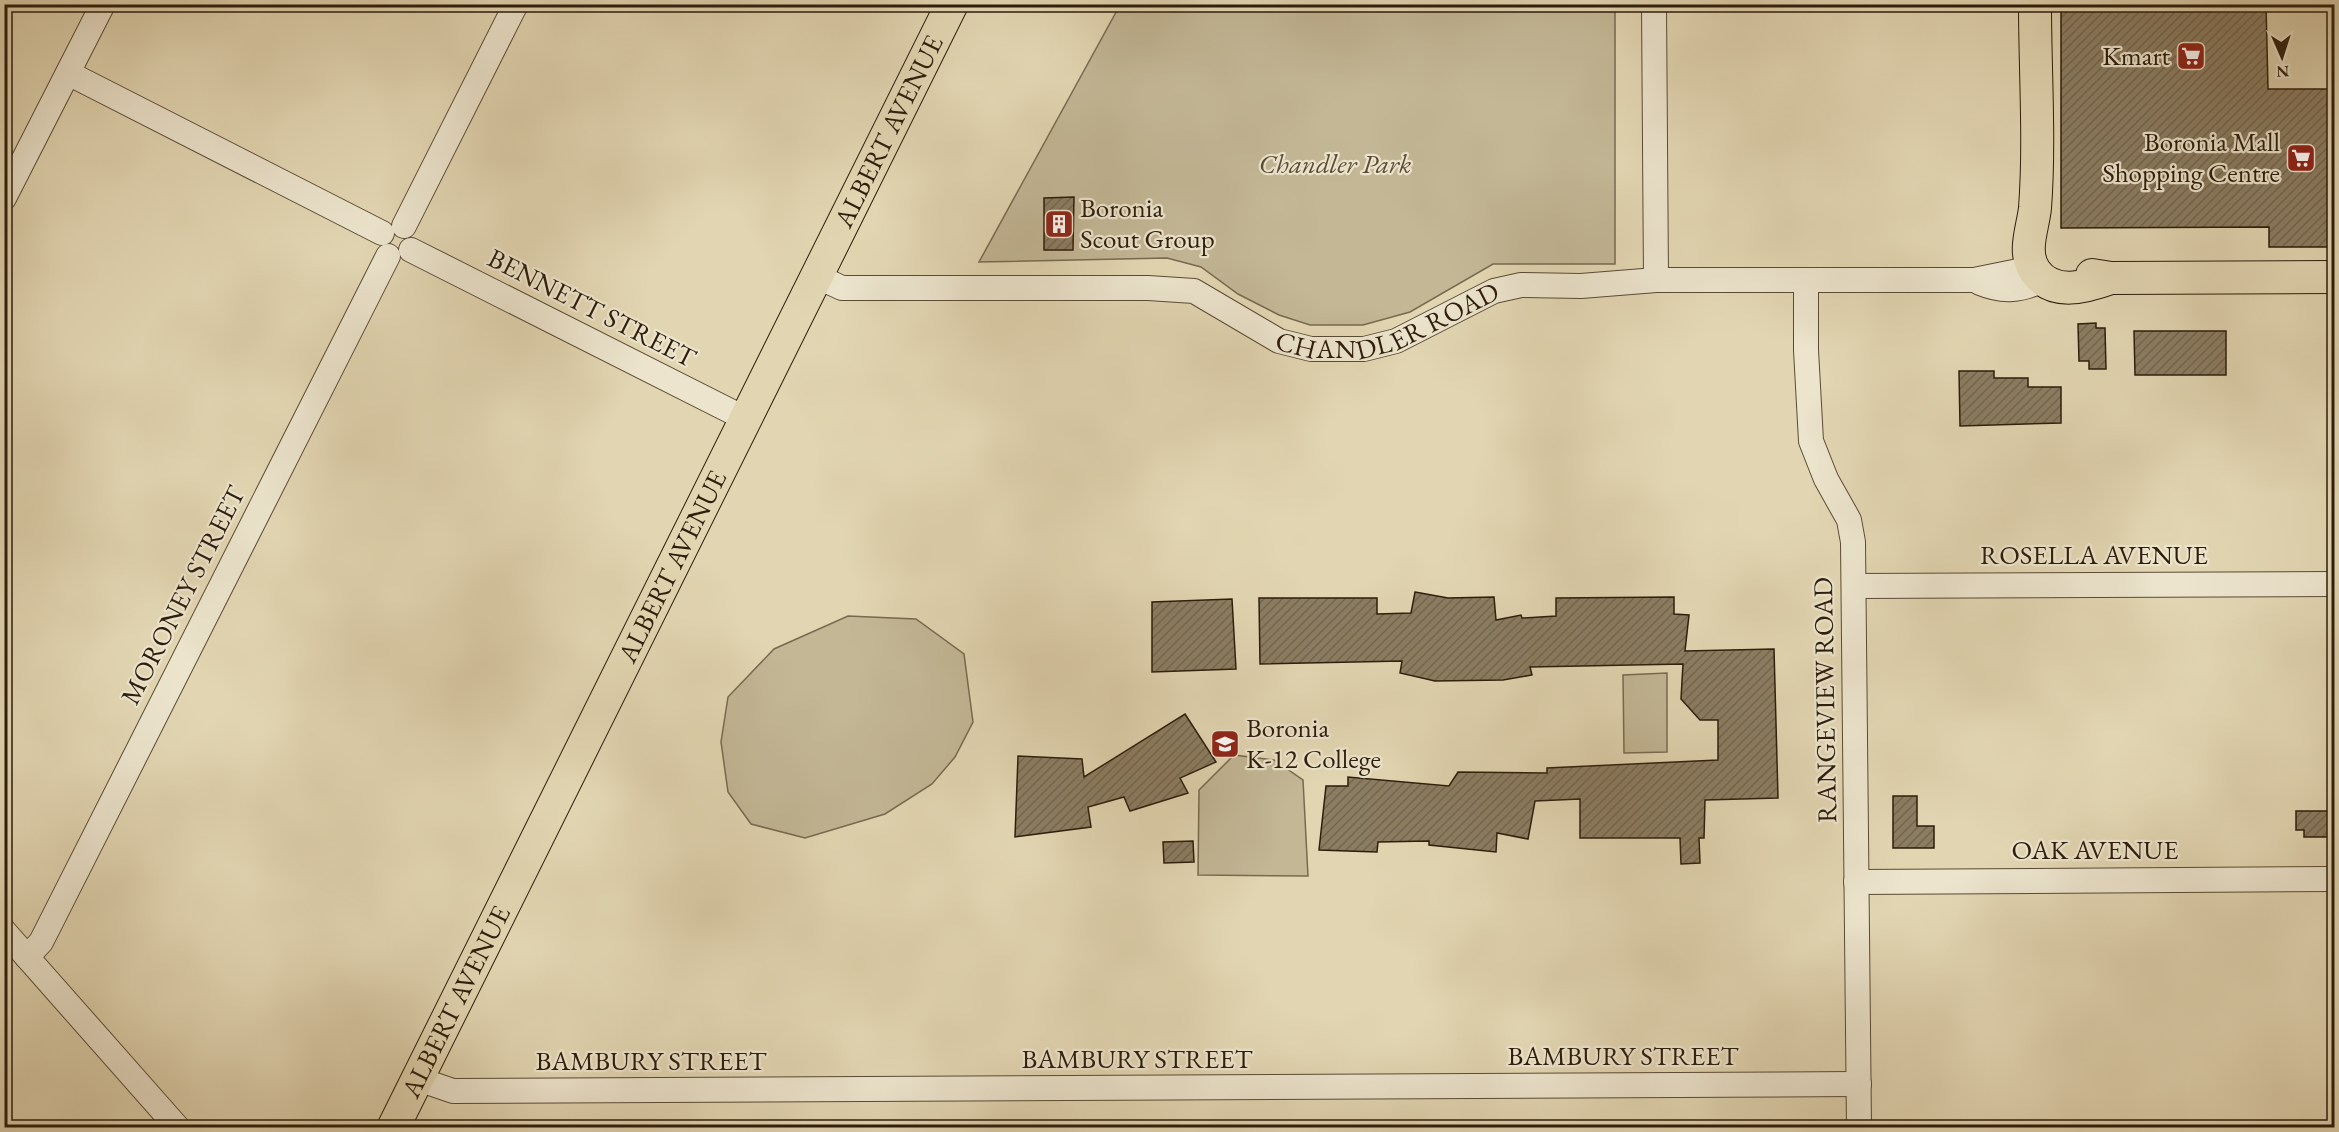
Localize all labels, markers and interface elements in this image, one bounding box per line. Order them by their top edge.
north arrow [2252,27,2312,87]
street label: ALBERT AVENUE [825,29,951,234]
place label: Kmart [2102,38,2171,73]
supermarket icon: Kmart [2175,40,2207,72]
text: N [2276,61,2290,82]
place label: Boronia Mall Shopping Centre [2102,124,2280,190]
supermarket icon: Boronia Mall Shopping Centre [2285,142,2317,174]
park label: Chandler Park [1259,146,1411,181]
place label: Boronia Scout Group [1080,190,1215,256]
building icon: Boronia Scout Group [1043,208,1075,240]
street label: BENNETT STREET [482,240,703,376]
street label: CHANDLER ROAD [1272,273,1505,367]
street label: ALBERT AVENUE [609,464,734,669]
street label: MORONEY STREET [112,479,253,710]
street label: ROSELLA AVENUE [1980,537,2208,572]
street label: RANGEVIEW ROAD [1805,577,1844,823]
place label: Boronia K-12 College [1246,710,1381,776]
school or university icon: Boronia K-12 College [1209,728,1241,760]
street label: OAK AVENUE [2011,832,2179,867]
street label: ALBERT AVENUE [392,900,518,1104]
street label: BAMBURY STREET [1507,1038,1739,1073]
street label: BAMBURY STREET [1021,1041,1253,1076]
street label: BAMBURY STREET [535,1043,767,1078]

